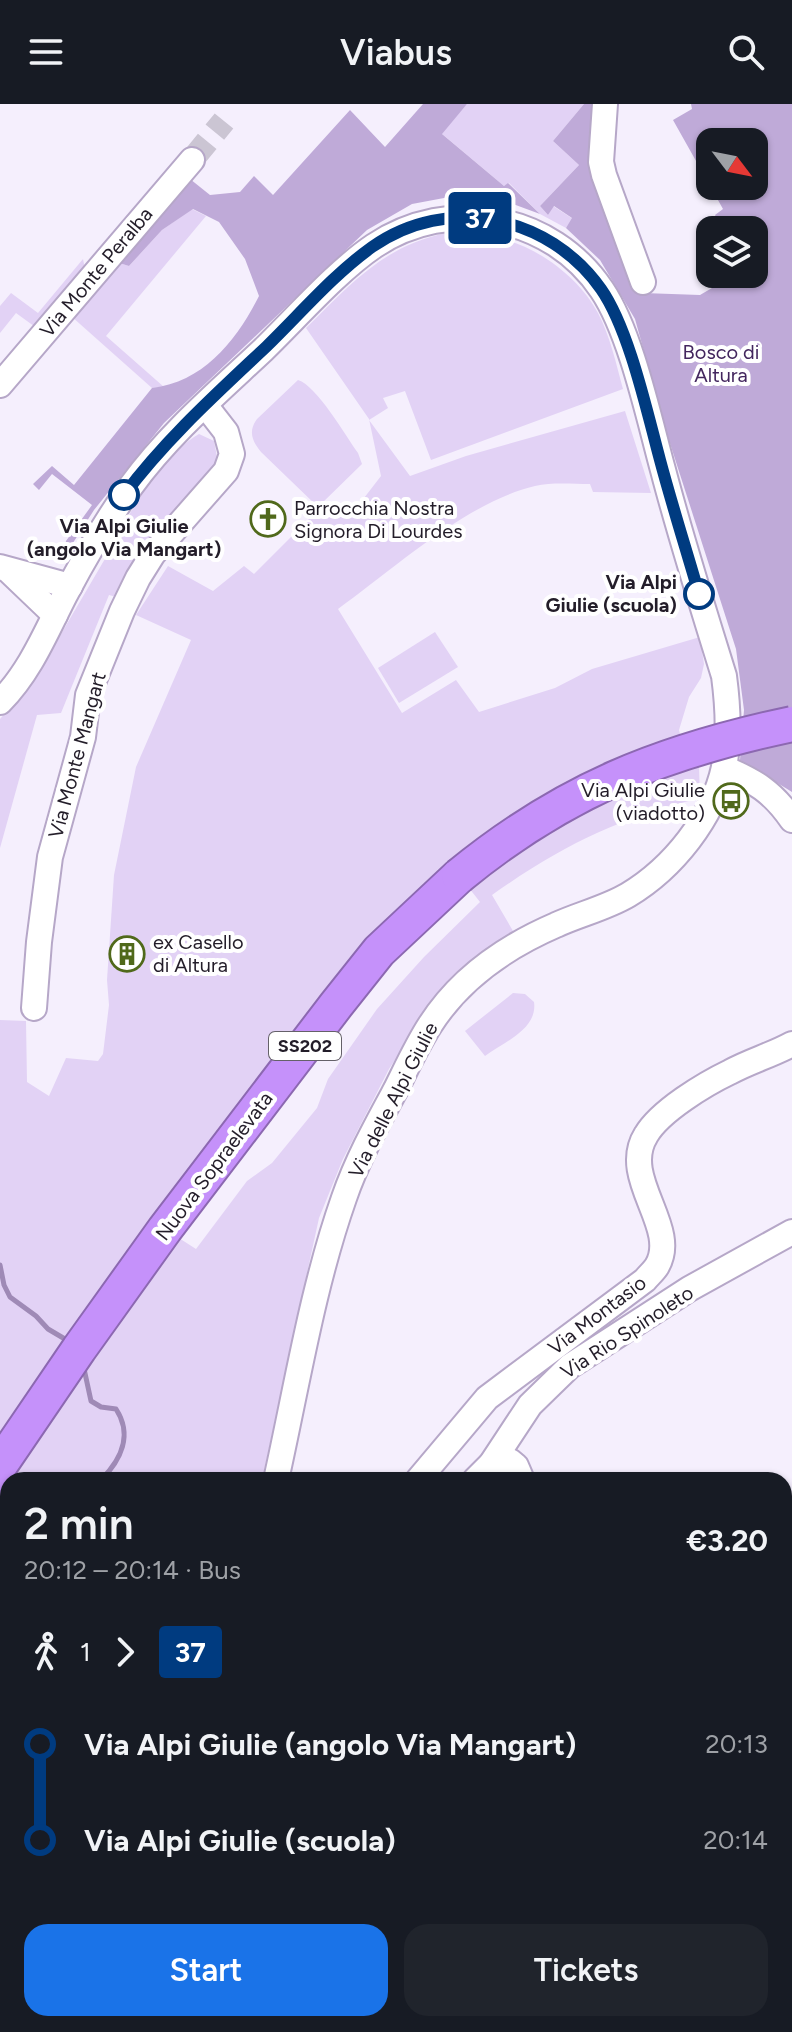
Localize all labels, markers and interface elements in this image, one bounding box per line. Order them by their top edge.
icon: menu [24,30,68,74]
icon: search [724,30,768,74]
text: Viabus [340,31,452,74]
north arrow [696,128,768,200]
map controls [696,128,768,288]
line badge: 37 [444,192,516,244]
text: 37 [464,201,496,235]
street label: Via Monte Peralba [35,202,157,342]
button: layers [696,216,768,288]
park label: Bosco di Altura [683,340,759,387]
marker: Via Alpi Giulie (angolo Via Mangart) [109,480,139,510]
place label: Parrocchia Nostra Signora Di Lourdes [294,496,463,543]
church icon: Parrocchia Nostra Signora Di Lourdes [249,500,287,538]
place label: Via Alpi Giulie (angolo Via Mangart) [27,514,221,561]
place label: Via Alpi Giulie (scuola) [546,570,677,617]
marker: Via Alpi Giulie (scuola) [684,579,714,609]
street label: Via Monte Mangart [43,669,111,841]
place label: Via Alpi Giulie (viadotto) [581,778,705,825]
bus stop icon: Via Alpi Giulie (viadotto) [712,782,750,820]
place label: ex Casello di Altura [153,930,244,977]
building icon: ex Casello di Altura [108,935,146,973]
street label: Via delle Alpi Giulie [343,1018,443,1182]
road number: SS202 [269,1032,341,1060]
street label: Nuova Sopraelevata [150,1087,278,1245]
street label: Via Montasio [543,1270,651,1360]
street label: Via Rio Spinoleto [556,1280,698,1384]
text: 2 min [24,1497,134,1550]
text: €3.20 [686,1522,768,1559]
text: 20:12 – 20:14 · Bus [24,1554,241,1586]
icon: walk [24,1630,68,1674]
icon: forward [103,1630,147,1674]
text: 37 [175,1635,206,1669]
text: 1 [80,1636,91,1668]
text: Via Alpi Giulie (angolo Via Mangart) [84,1726,577,1763]
text: 20:13 [705,1728,768,1760]
text: Via Alpi Giulie (scuola) [84,1822,396,1859]
text: 20:14 [703,1824,768,1856]
button: Start [24,1924,388,2016]
button: Tickets [404,1924,768,2016]

